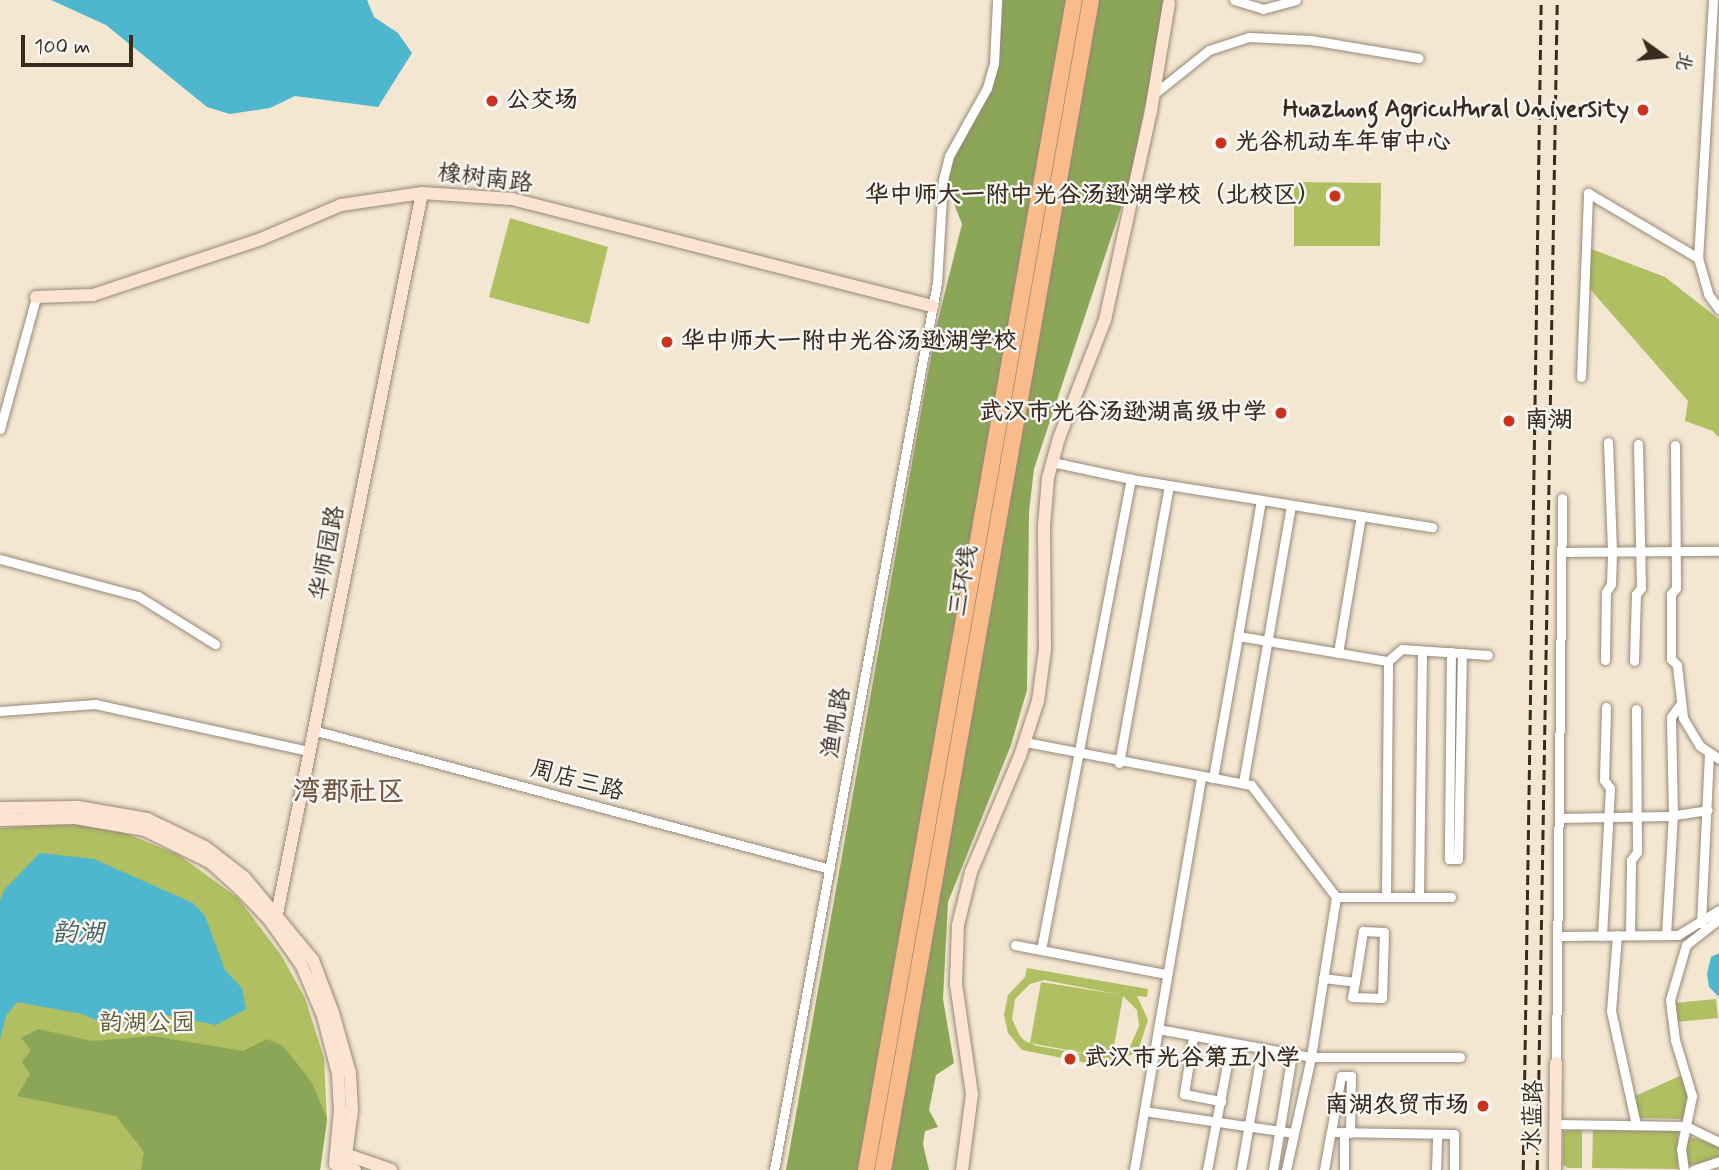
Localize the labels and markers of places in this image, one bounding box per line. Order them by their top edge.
place label: 公交场 [506,87,578,115]
marker: 公交场 [484,93,500,109]
place label: Huazhong Agricultural University [1294,96,1629,124]
marker: Huazhong Agricultural University [1635,102,1651,118]
place label: 光谷机动车年审中心 [1235,129,1451,157]
marker: 光谷机动车年审中心 [1213,135,1229,151]
place label: 华中师大一附中光谷汤逊湖学校（北校区） [865,182,1321,210]
marker: 华中师大一附中光谷汤逊湖学校（北校区） [1327,188,1343,204]
place label: 华中师大一附中光谷汤逊湖学校 [681,328,1017,356]
marker: 华中师大一附中光谷汤逊湖学校 [659,334,675,350]
place label: 武汉市光谷汤逊湖高级中学 [979,399,1267,427]
marker: 武汉市光谷汤逊湖高级中学 [1273,405,1289,421]
place label: 南湖 [1525,407,1573,435]
marker: 南湖 [1499,411,1519,431]
place label: 武汉市光谷第五小学 [1084,1045,1300,1073]
marker: 武汉市光谷第五小学 [1062,1051,1078,1067]
place label: 南湖农贸市场 [1325,1092,1469,1120]
marker: 南湖农贸市场 [1475,1098,1491,1114]

